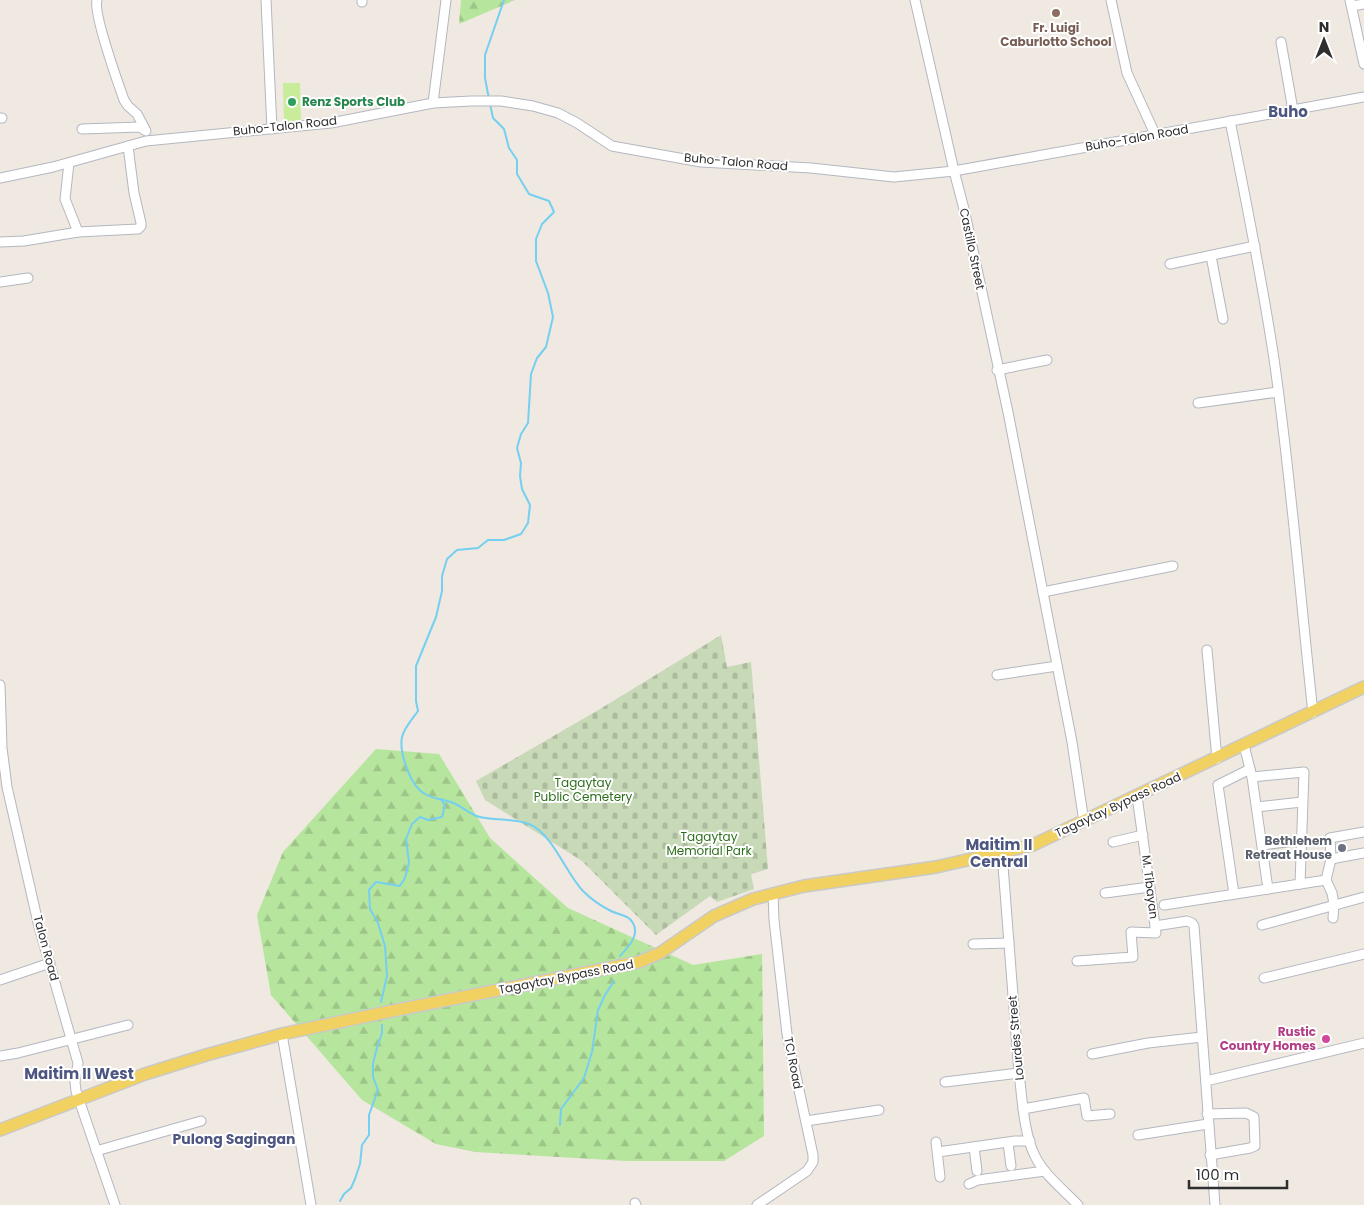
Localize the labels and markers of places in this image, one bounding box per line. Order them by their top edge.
marker: Fr. Luigi Caburlotto School [1050,7,1062,19]
place label: Fr. Luigi Caburlotto School [1000,19,1112,50]
place label: Renz Sports Club [302,93,405,110]
marker: Renz Sports Club [286,96,298,108]
place label: Bethlehem Retreat House [1245,832,1333,863]
marker: Bethlehem Retreat House [1336,842,1348,854]
place label: Rustic Country Homes [1220,1023,1316,1054]
marker: Rustic Country Homes [1320,1033,1332,1045]

